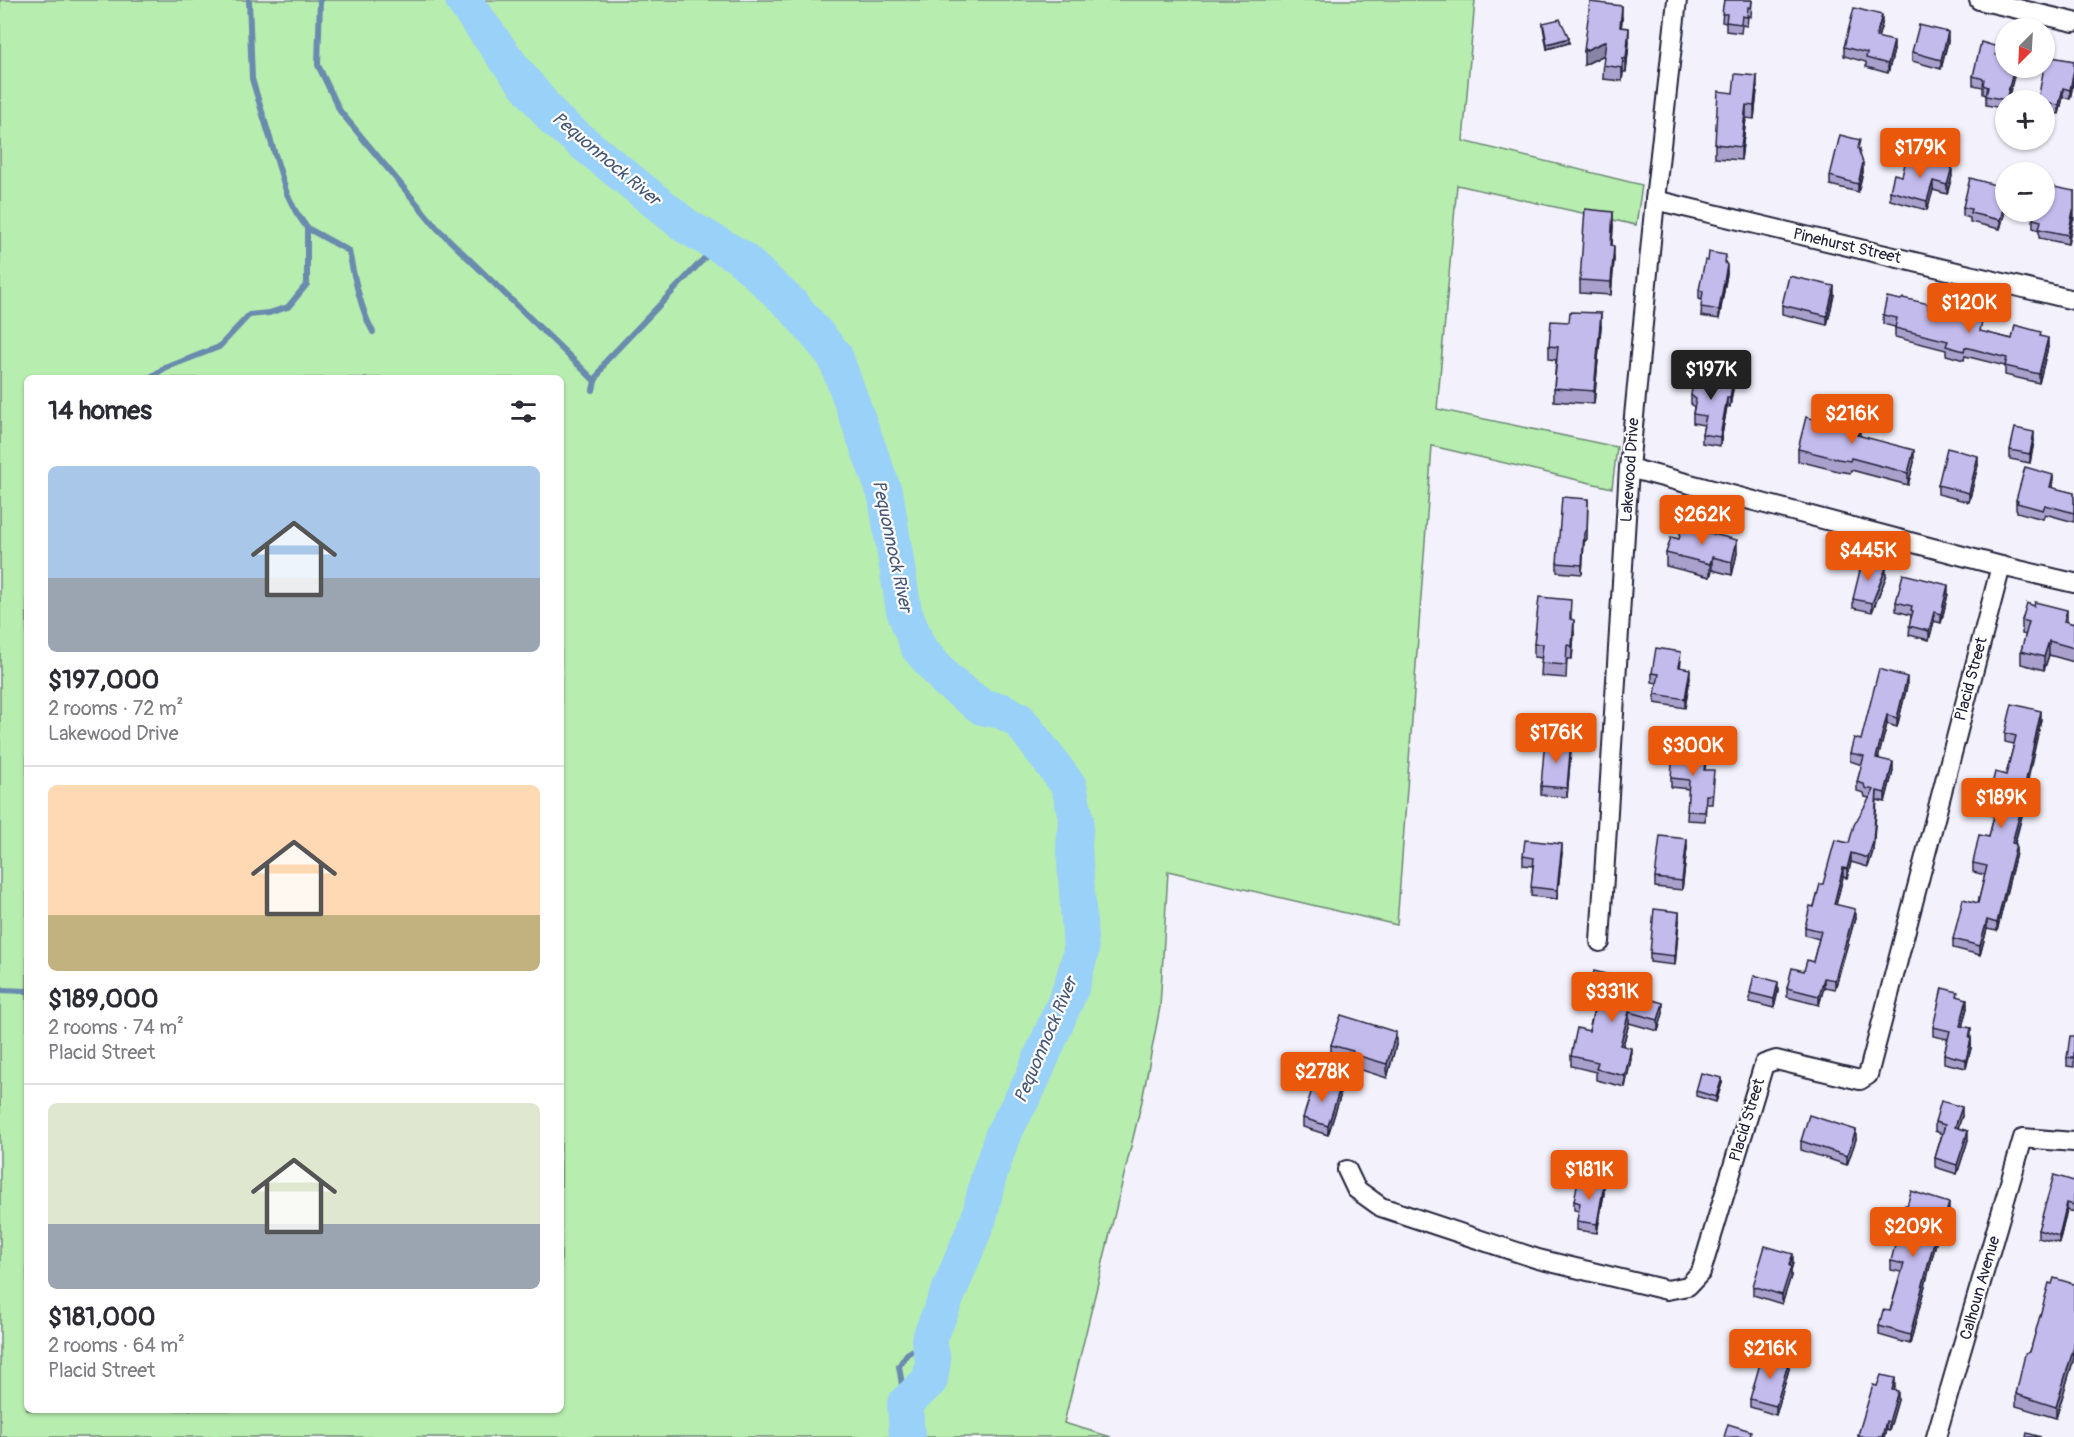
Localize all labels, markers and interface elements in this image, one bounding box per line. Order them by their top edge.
north arrow [1995,18,2055,78]
map controls [1995,18,2055,222]
button: + [1995,90,2055,150]
water label: Pequonnock River [547,107,667,213]
pin: $179K [1878,128,1962,179]
text: $179K [1894,135,1946,160]
button: − [1995,162,2055,222]
street label: Pinehurst Street [1791,224,1903,268]
pin: $120K [1927,283,2011,334]
text: $120K [1941,290,1997,315]
pin: $197K [1669,350,1753,401]
text: $197K [1685,357,1737,382]
pin: $216K [1810,394,1894,445]
text: 14 homes [48,395,152,427]
icon: filters [507,395,540,428]
text: $216K [1825,401,1879,426]
street label: Lakewood Drive [1616,417,1644,523]
water label: Pequonnock River [867,478,918,617]
pin: $262K [1660,495,1744,546]
text: $262K [1674,502,1730,527]
icon: home [240,505,348,613]
pin: $445K [1826,531,1910,582]
text: $445K [1840,538,1896,563]
street label: Placid Street [1950,634,1992,723]
text: $197,000 [48,664,159,696]
text: 2 rooms · 72 m² [48,696,183,721]
pin: $176K [1514,713,1598,764]
text: $176K [1530,720,1582,745]
text: Lakewood Drive [48,721,179,746]
pin: $300K [1651,726,1735,777]
text: $300K [1662,733,1724,758]
pin: $189K [1959,778,2043,829]
text: $189K [1975,785,2027,810]
icon: home [240,824,348,932]
water label: Pequonnock River [1009,971,1084,1106]
pin: $331K [1570,972,1654,1023]
text: $331K [1585,979,1639,1004]
text: $189,000 [48,983,159,1015]
text: 2 rooms · 74 m² [48,1015,184,1040]
text: Placid Street [48,1040,155,1065]
pin: $278K [1280,1052,1364,1103]
text: $278K [1295,1059,1349,1084]
street label: Placid Street [1725,1076,1769,1164]
icon: home [240,1142,348,1250]
pin: $181K [1547,1150,1631,1201]
text: $181K [1565,1157,1613,1182]
pin: $209K [1871,1207,1955,1258]
text: $209K [1884,1214,1942,1239]
street label: Calhoun Avenue [1956,1234,2004,1342]
text: $181,000 [48,1301,155,1333]
pin: $216K [1728,1329,1812,1380]
text: 2 rooms · 64 m² [48,1333,185,1358]
text: $216K [1743,1336,1797,1361]
text: Placid Street [48,1358,155,1383]

